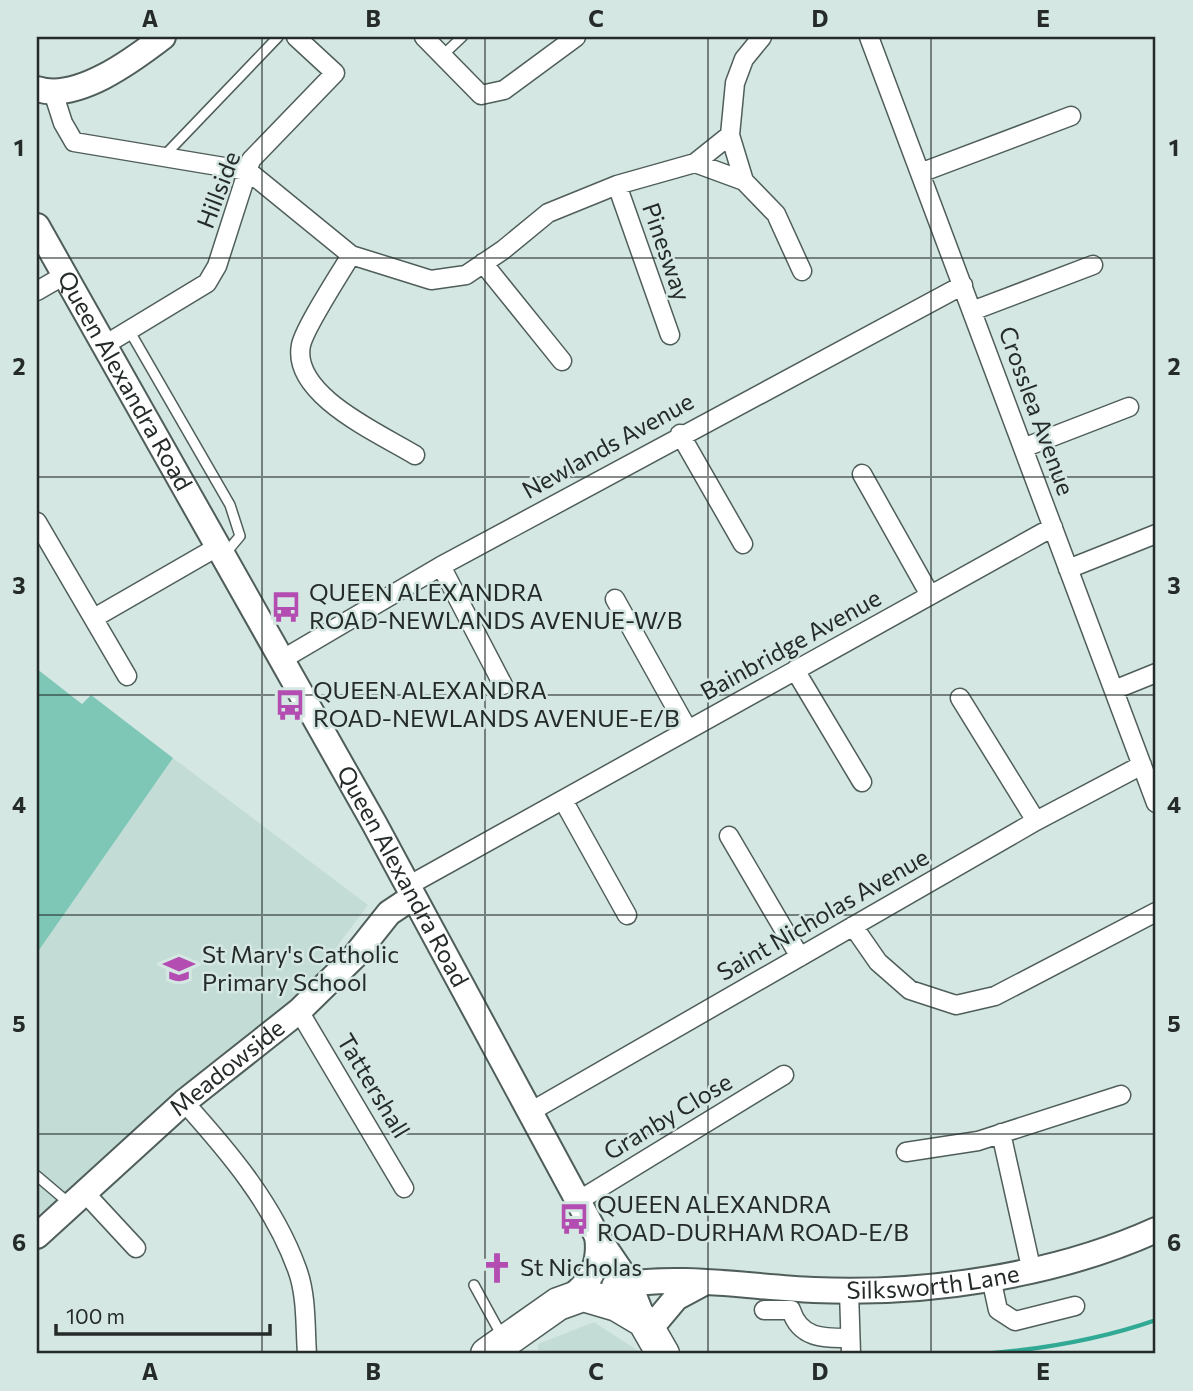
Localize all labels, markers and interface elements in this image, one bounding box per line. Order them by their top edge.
text: A [142,4,159,32]
text: B [365,4,381,32]
text: C [588,4,604,32]
text: D [812,4,829,32]
text: E [1036,4,1050,32]
text: 1 [14,133,24,161]
text: 1 [1169,133,1179,161]
street label: Hillside [190,147,245,232]
street label: Pinesway [637,199,698,304]
street label: Queen Alexandra Road [52,265,199,495]
street label: Crosslea Avenue [993,322,1081,499]
text: 2 [12,352,26,380]
text: 2 [1167,352,1181,380]
street label: Newlands Avenue [517,386,698,504]
text: 3 [12,571,26,599]
text: 3 [1167,571,1181,599]
place label: QUEEN ALEXANDRA ROAD-NEWLANDS AVENUE-W/B [309,577,682,634]
street label: Bainbridge Avenue [695,582,886,705]
bus stop icon: QUEEN ALEXANDRA ROAD-NEWLANDS AVENUE-W/B [269,590,303,624]
place label: QUEEN ALEXANDRA ROAD-NEWLANDS AVENUE-E/B [313,675,680,732]
bus stop icon: QUEEN ALEXANDRA ROAD-NEWLANDS AVENUE-E/B [273,688,307,722]
street label: Queen Alexandra Road [332,760,476,991]
text: 4 [12,790,26,818]
text: 4 [1167,790,1181,818]
street label: Saint Nicholas Avenue [711,841,933,986]
place label: St Mary's Catholic Primary School [202,939,399,996]
school or university icon: St Mary's Catholic Primary School [162,952,196,986]
text: 5 [12,1009,26,1037]
text: 5 [1167,1009,1181,1037]
street label: Meadowside [163,1012,290,1121]
street label: Tattershall [332,1028,417,1143]
street label: Granby Close [598,1066,737,1165]
place label: QUEEN ALEXANDRA ROAD-DURHAM ROAD-E/B [597,1189,909,1246]
bus stop icon: QUEEN ALEXANDRA ROAD-DURHAM ROAD-E/B [557,1202,591,1236]
text: 6 [12,1228,26,1256]
text: 6 [1167,1228,1181,1256]
church icon: St Nicholas [480,1251,514,1285]
place label: St Nicholas [520,1252,642,1281]
street label: Silksworth Lane [846,1258,1022,1304]
scale bar [56,1293,270,1337]
text: 100 m [66,1303,125,1328]
text: A [142,1357,159,1385]
text: B [365,1357,381,1385]
text: C [588,1357,604,1385]
text: D [812,1357,829,1385]
text: E [1036,1357,1050,1385]

